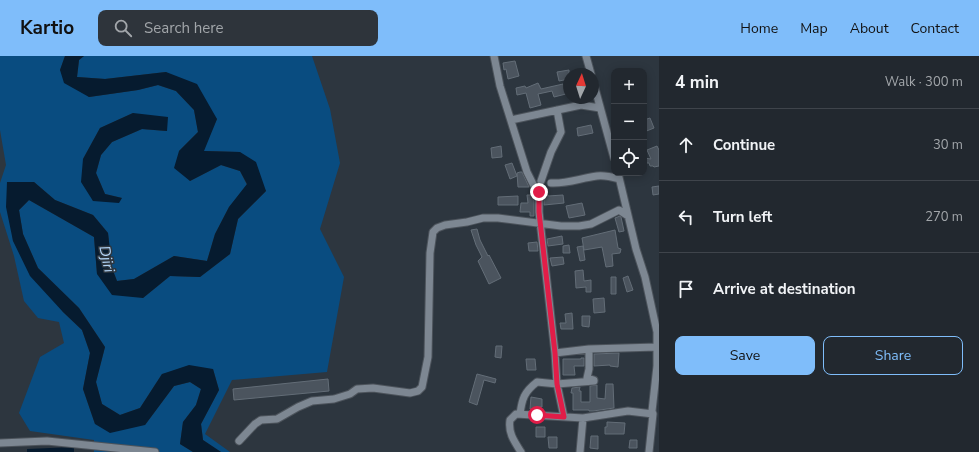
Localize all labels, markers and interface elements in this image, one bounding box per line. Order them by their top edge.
search box [98,10,378,46]
text: Kartio [20,15,74,41]
icon: search [112,17,134,39]
text: Search here [144,18,224,38]
text: Home [740,19,778,38]
text: Map [800,19,828,38]
text: About [850,19,889,38]
text: Contact [911,19,959,38]
north arrow [563,68,599,104]
map controls [611,68,647,176]
button: + [611,68,647,104]
text: 4 min [675,71,719,94]
text: Walk · 300 m [885,73,963,91]
button: − [611,104,647,140]
icon: ahead [675,134,697,156]
text: Continue [713,135,775,155]
text: 30 m [933,136,963,154]
button: locate [611,140,647,176]
route end [530,183,548,201]
icon: left [675,206,697,228]
text: Turn left [713,207,772,227]
text: 270 m [925,208,963,226]
water label: Djiri [94,244,120,275]
icon: arrive [675,278,697,300]
text: Arrive at destination [713,279,856,299]
button: Save [675,336,815,375]
button: Share [823,336,963,375]
route start [528,406,546,424]

